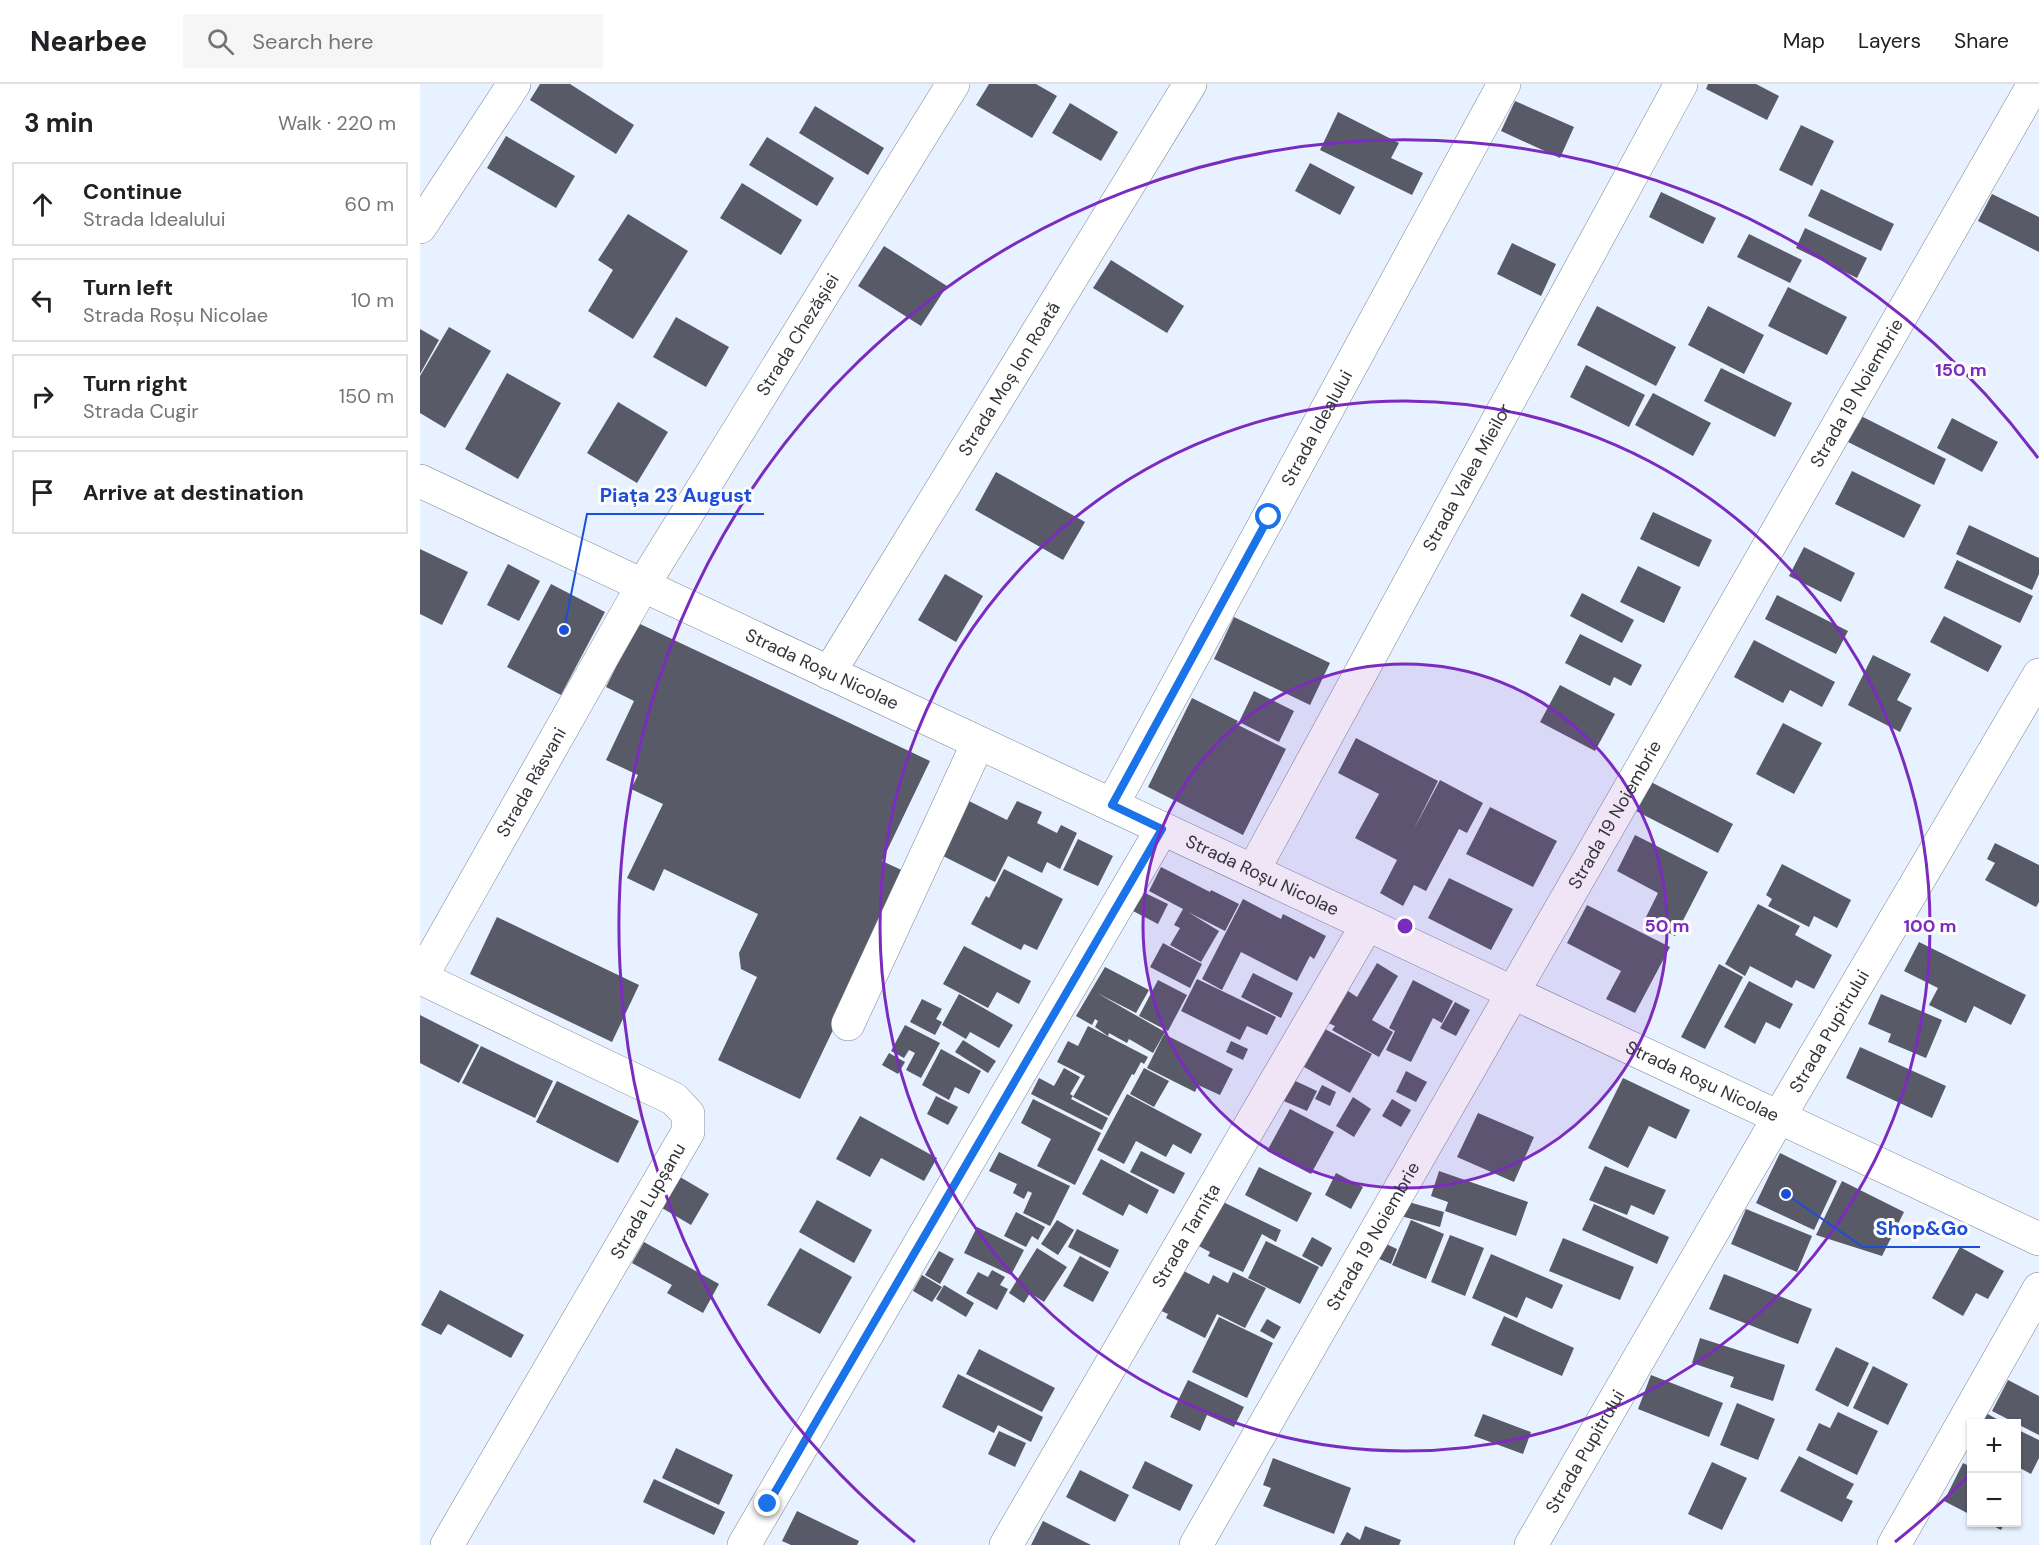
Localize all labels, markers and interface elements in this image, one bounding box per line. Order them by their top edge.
search box [183,14,603,68]
text: Nearbee [30,23,147,60]
icon: search [204,25,237,58]
text: Search here [252,27,374,56]
text: Map [1783,27,1825,55]
text: Layers [1858,27,1921,55]
text: Share [1954,27,2009,55]
text: 3 min [24,106,93,140]
text: Walk · 220 m [278,110,396,136]
text: Continue [83,177,182,206]
icon: ahead [26,188,59,221]
text: 60 m [345,191,394,217]
text: Strada Idealului [83,206,226,232]
street label: Strada Chezășiei [751,269,845,400]
text: Turn left [83,273,173,302]
icon: left [26,284,59,317]
text: 10 m [351,287,394,313]
street label: Strada Moș Ion Roată [953,297,1066,461]
text: Strada Roșu Nicolae [83,302,268,328]
street label: Strada 19 Noiembrie [1805,314,1909,472]
text: 150 m [1935,358,1987,382]
street label: Strada Idealului [1276,366,1358,490]
text: Turn right [83,369,188,398]
icon: right [26,380,59,413]
text: 150 m [339,383,394,409]
text: Strada Cugir [83,398,199,424]
street label: Strada Valea Mieilor [1417,399,1517,556]
icon: arrive [26,476,59,509]
callout: Piața 23 August [587,476,764,514]
text: Arrive at destination [83,478,304,507]
text: Piața 23 August [600,482,752,508]
route start [1255,503,1281,529]
street label: Strada Roșu Nicolae [742,623,903,715]
street label: Strada Răsvani [491,723,572,841]
street label: Strada 19 Noiembrie [1563,736,1667,893]
street label: Strada Roșu Nicolae [1182,829,1343,922]
text: 50 m [1644,914,1690,938]
text: 100 m [1903,914,1957,938]
centre of rings [1395,916,1415,936]
street label: Strada Pupitrului [1784,965,1875,1097]
street label: Strada Roșu Nicolae [1622,1035,1783,1128]
street label: Strada Lupșanu [605,1139,691,1263]
street label: Strada 19 Noiembrie [1321,1157,1425,1315]
street label: Strada Tarnița [1146,1179,1226,1292]
callout: Shop&Go [1863,1209,1980,1247]
text: Shop&Go [1876,1215,1968,1241]
street label: Strada Pupitrului [1540,1385,1630,1518]
map controls [1967,1419,2021,1527]
button: + [1967,1419,2021,1473]
button: − [1967,1473,2021,1527]
route end [754,1490,780,1516]

